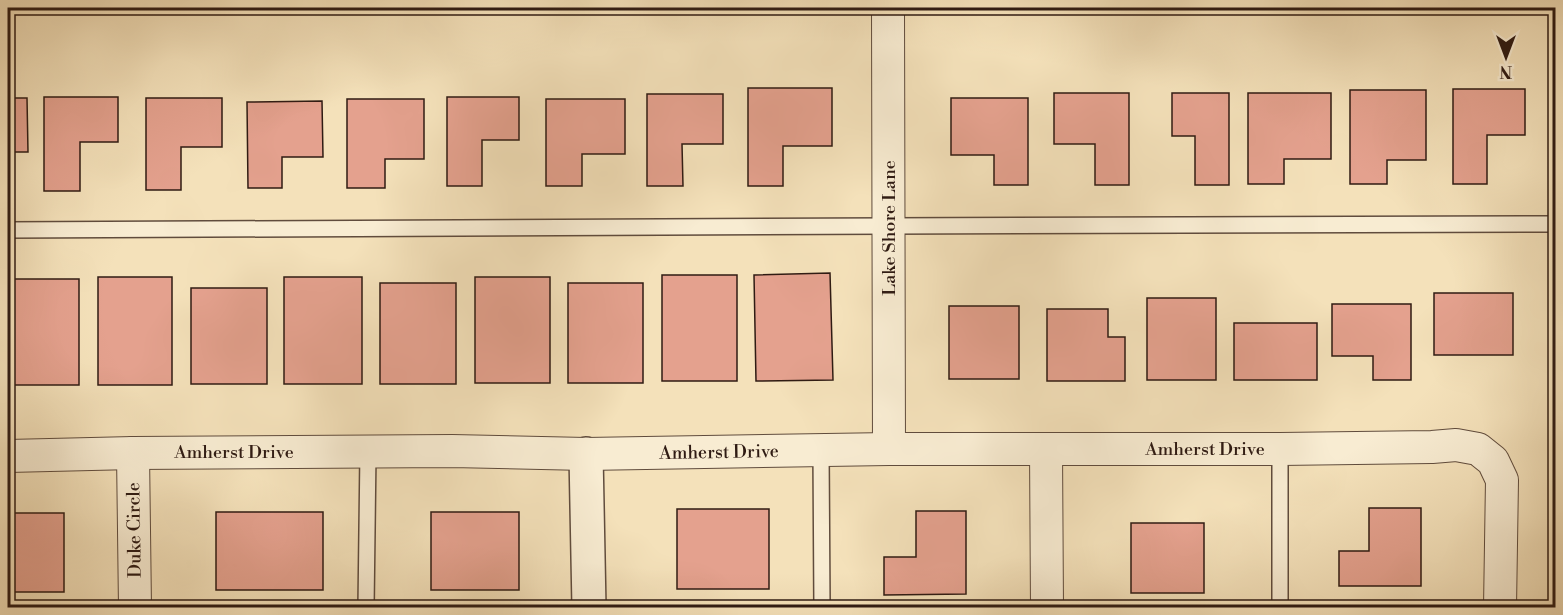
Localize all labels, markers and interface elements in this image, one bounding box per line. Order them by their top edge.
north arrow [1476,27,1536,87]
text: N [1499,61,1512,81]
street label: Lake Shore Lane [878,160,901,296]
street label: Amherst Drive [1144,438,1265,461]
street label: Amherst Drive [658,440,779,465]
street label: Amherst Drive [173,441,294,464]
street label: Duke Circle [122,482,147,578]

